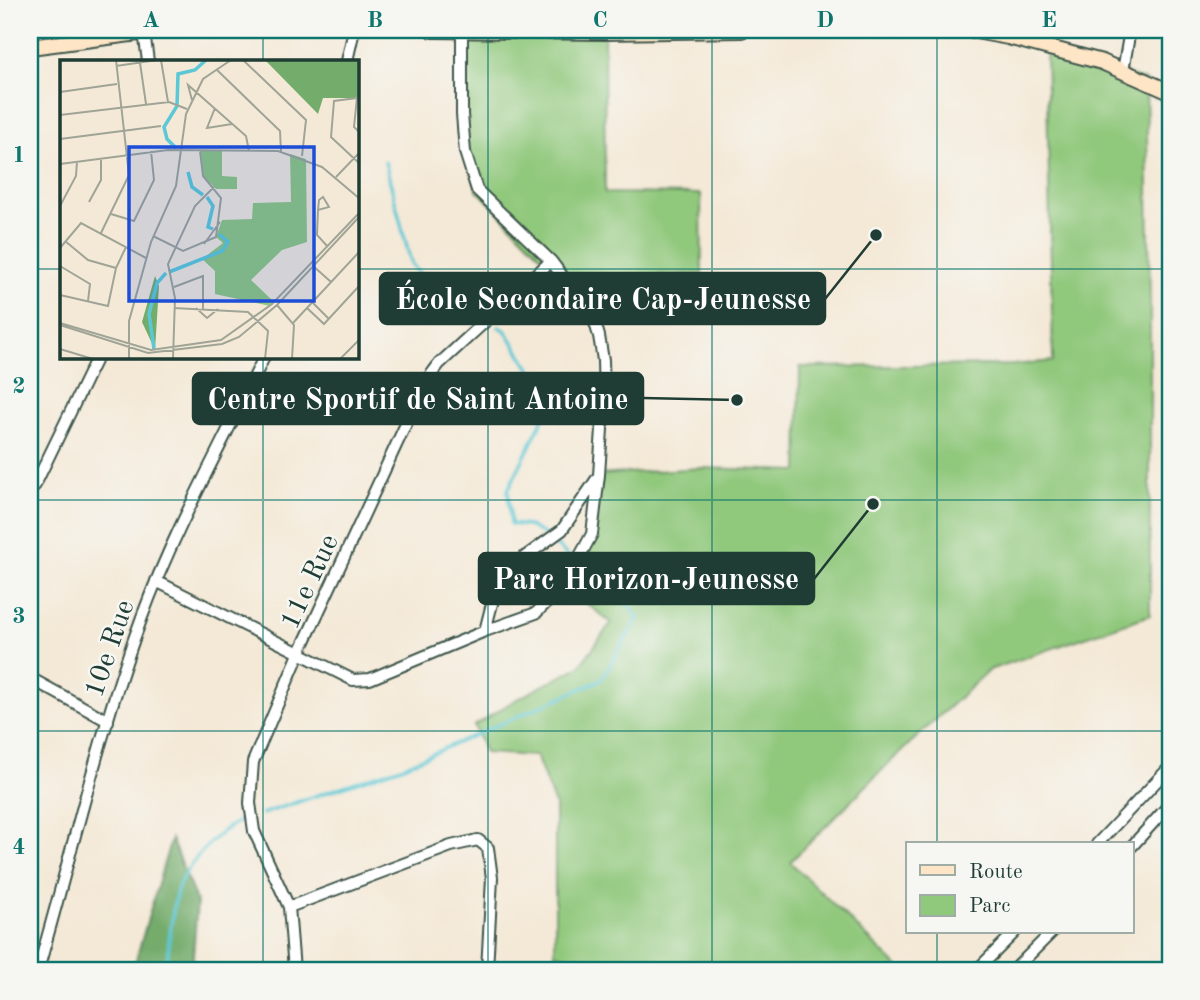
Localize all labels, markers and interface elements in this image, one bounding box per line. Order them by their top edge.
text: A [142,9,160,32]
text: B [367,9,383,32]
text: C [592,9,608,32]
text: D [816,9,834,32]
text: E [1041,9,1057,32]
inset map [60,60,359,359]
text: 1 [12,144,26,167]
callout: École Secondaire Cap-Jeunesse [380,273,825,324]
text: École Secondaire Cap-Jeunesse [395,279,811,316]
callout: Centre Sportif de Saint Antoine [193,373,643,424]
text: 2 [12,375,26,398]
text: Centre Sportif de Saint Antoine [207,386,629,416]
street label: 11e Rue [277,531,345,634]
callout: Parc Horizon-Jeunesse [479,553,814,604]
text: Parc Horizon-Jeunesse [493,566,799,596]
street label: 10e Rue [81,597,141,701]
text: 3 [12,605,26,628]
text: 4 [12,836,26,859]
legend [906,842,1134,934]
text: Route [969,862,1023,883]
text: Parc [969,896,1011,917]

